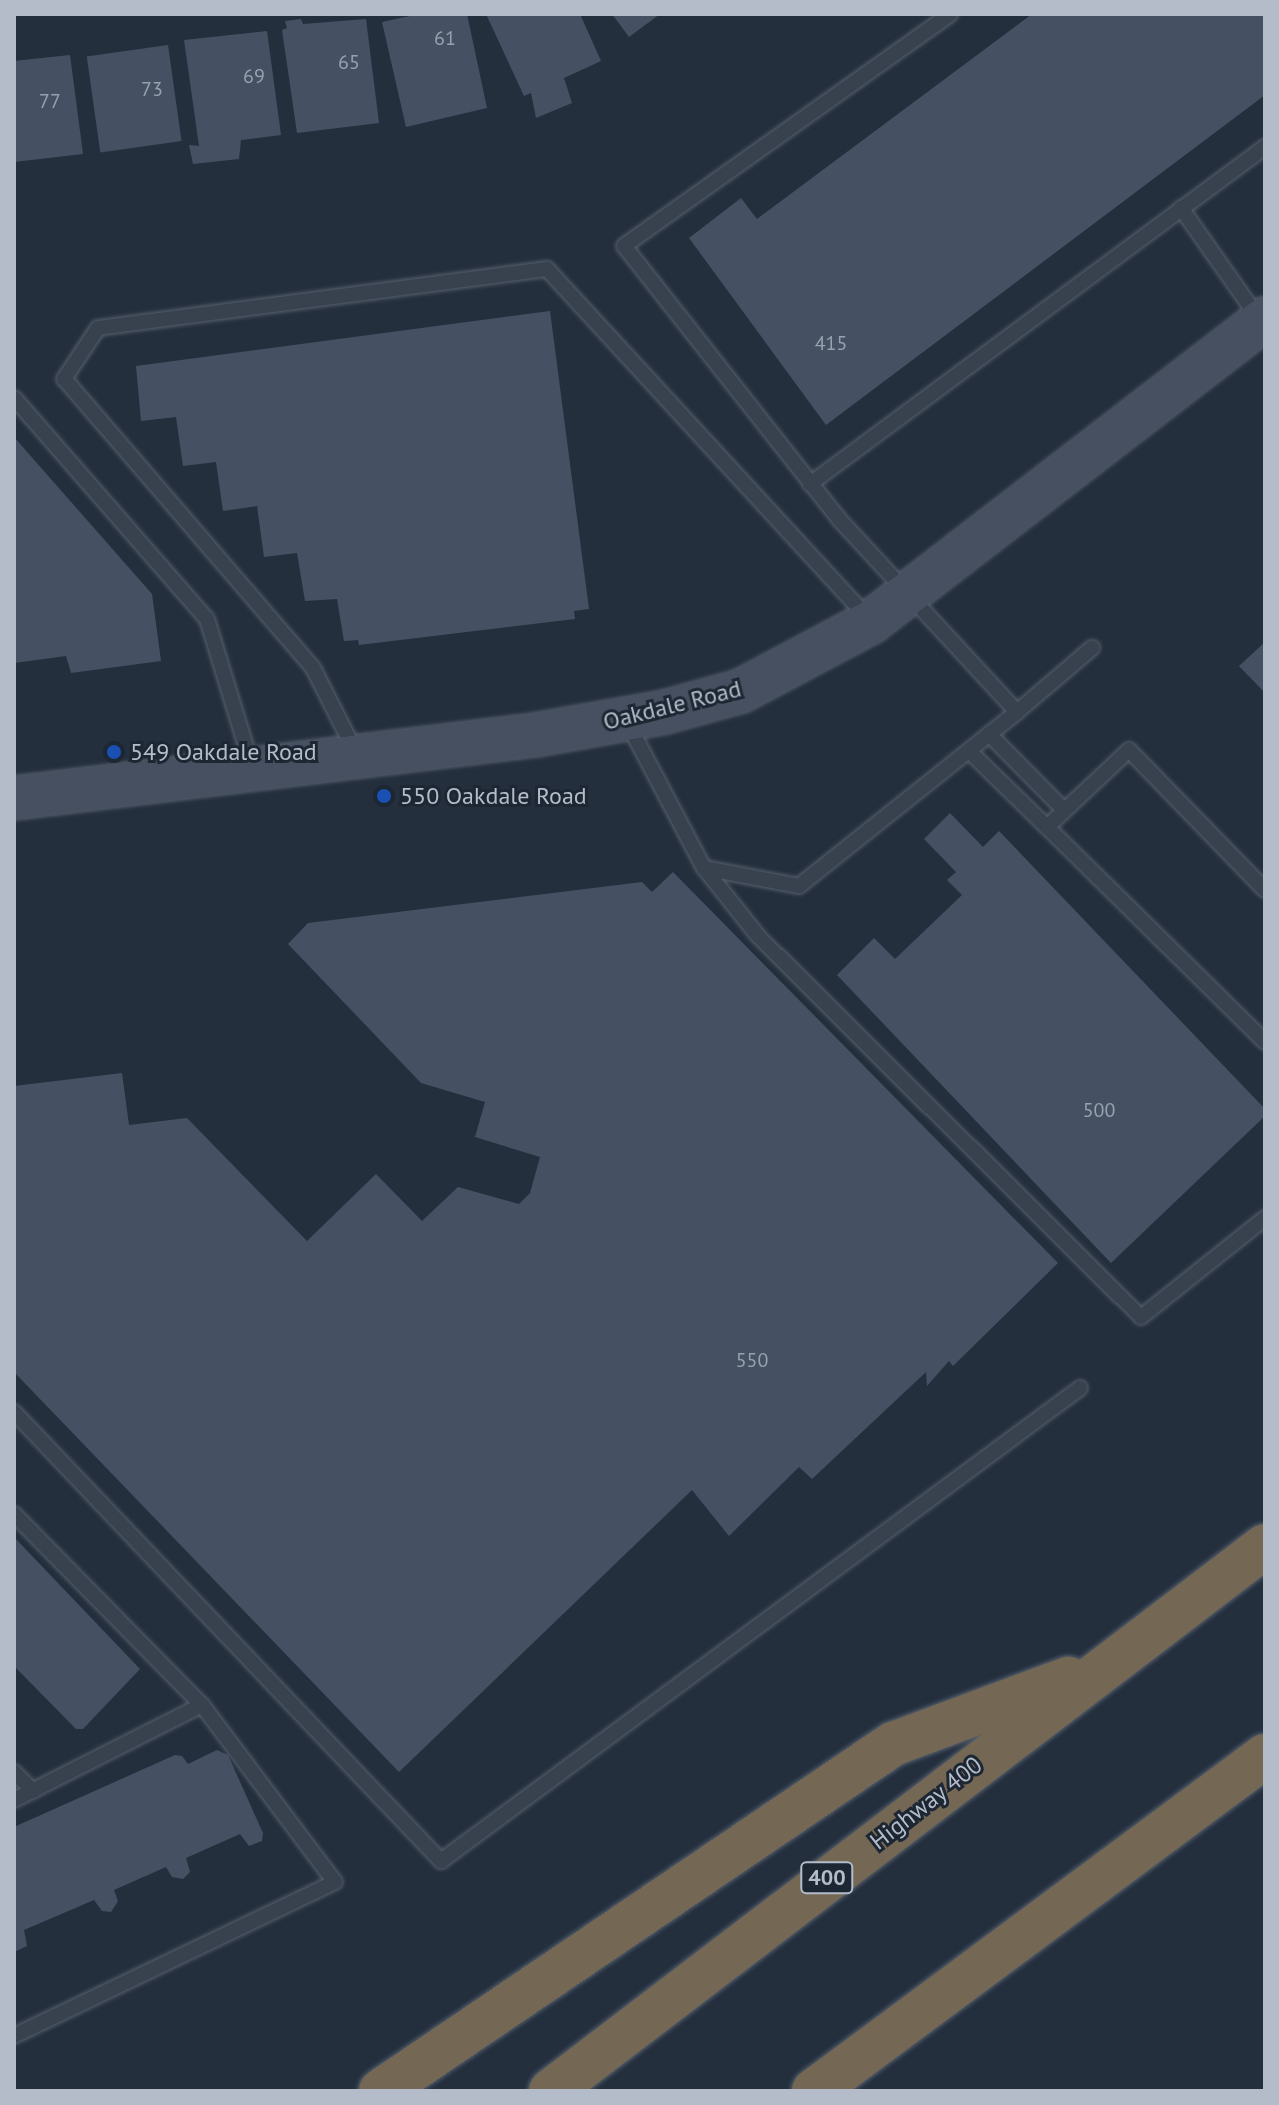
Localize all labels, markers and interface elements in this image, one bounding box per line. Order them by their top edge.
house number: 61 [434,26,456,50]
house number: 65 [338,50,360,74]
house number: 69 [243,64,265,88]
house number: 73 [141,77,163,101]
house number: 77 [39,89,61,113]
house number: 415 [815,331,847,355]
street label: Oakdale Road [600,674,744,736]
place label: 549 Oakdale Road [130,738,317,766]
marker: 549 Oakdale Road [105,743,123,761]
place label: 550 Oakdale Road [400,782,587,810]
marker: 550 Oakdale Road [375,787,393,805]
house number: 500 [1083,1098,1115,1122]
house number: 550 [736,1348,768,1372]
street label: Highway 400 [864,1750,988,1856]
road number: 400 [799,1860,855,1896]

